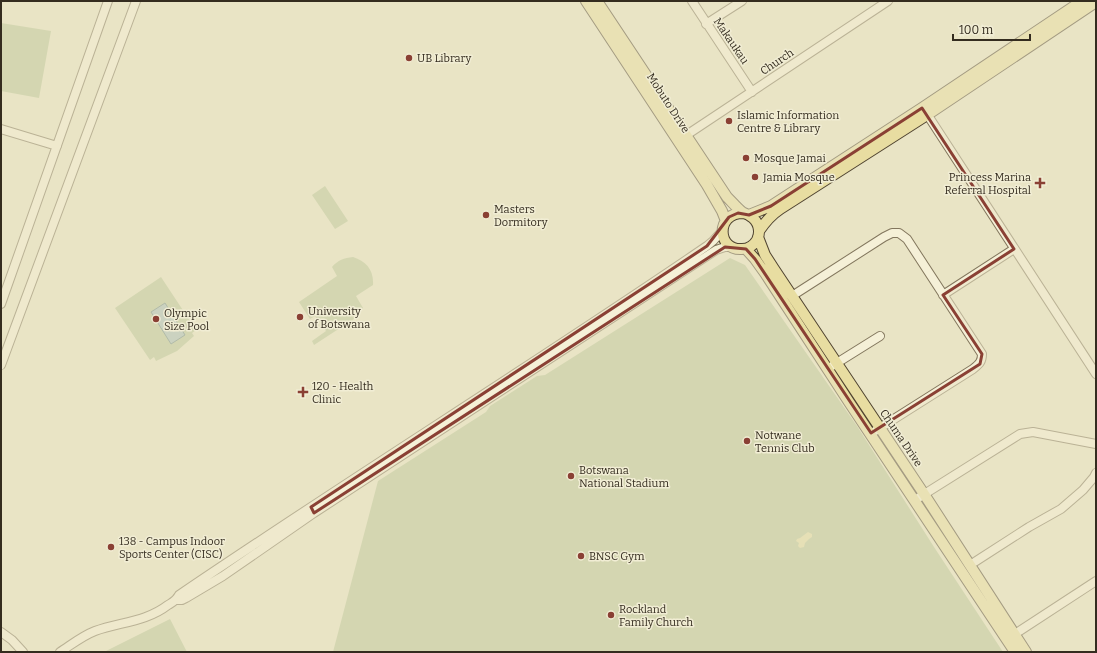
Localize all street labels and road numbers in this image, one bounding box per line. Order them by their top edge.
street label: Makaukau [711,15,751,67]
street label: Church [758,46,796,78]
street label: Mobuto Drive [644,71,692,135]
street label: Chuma Drive [877,407,925,469]

